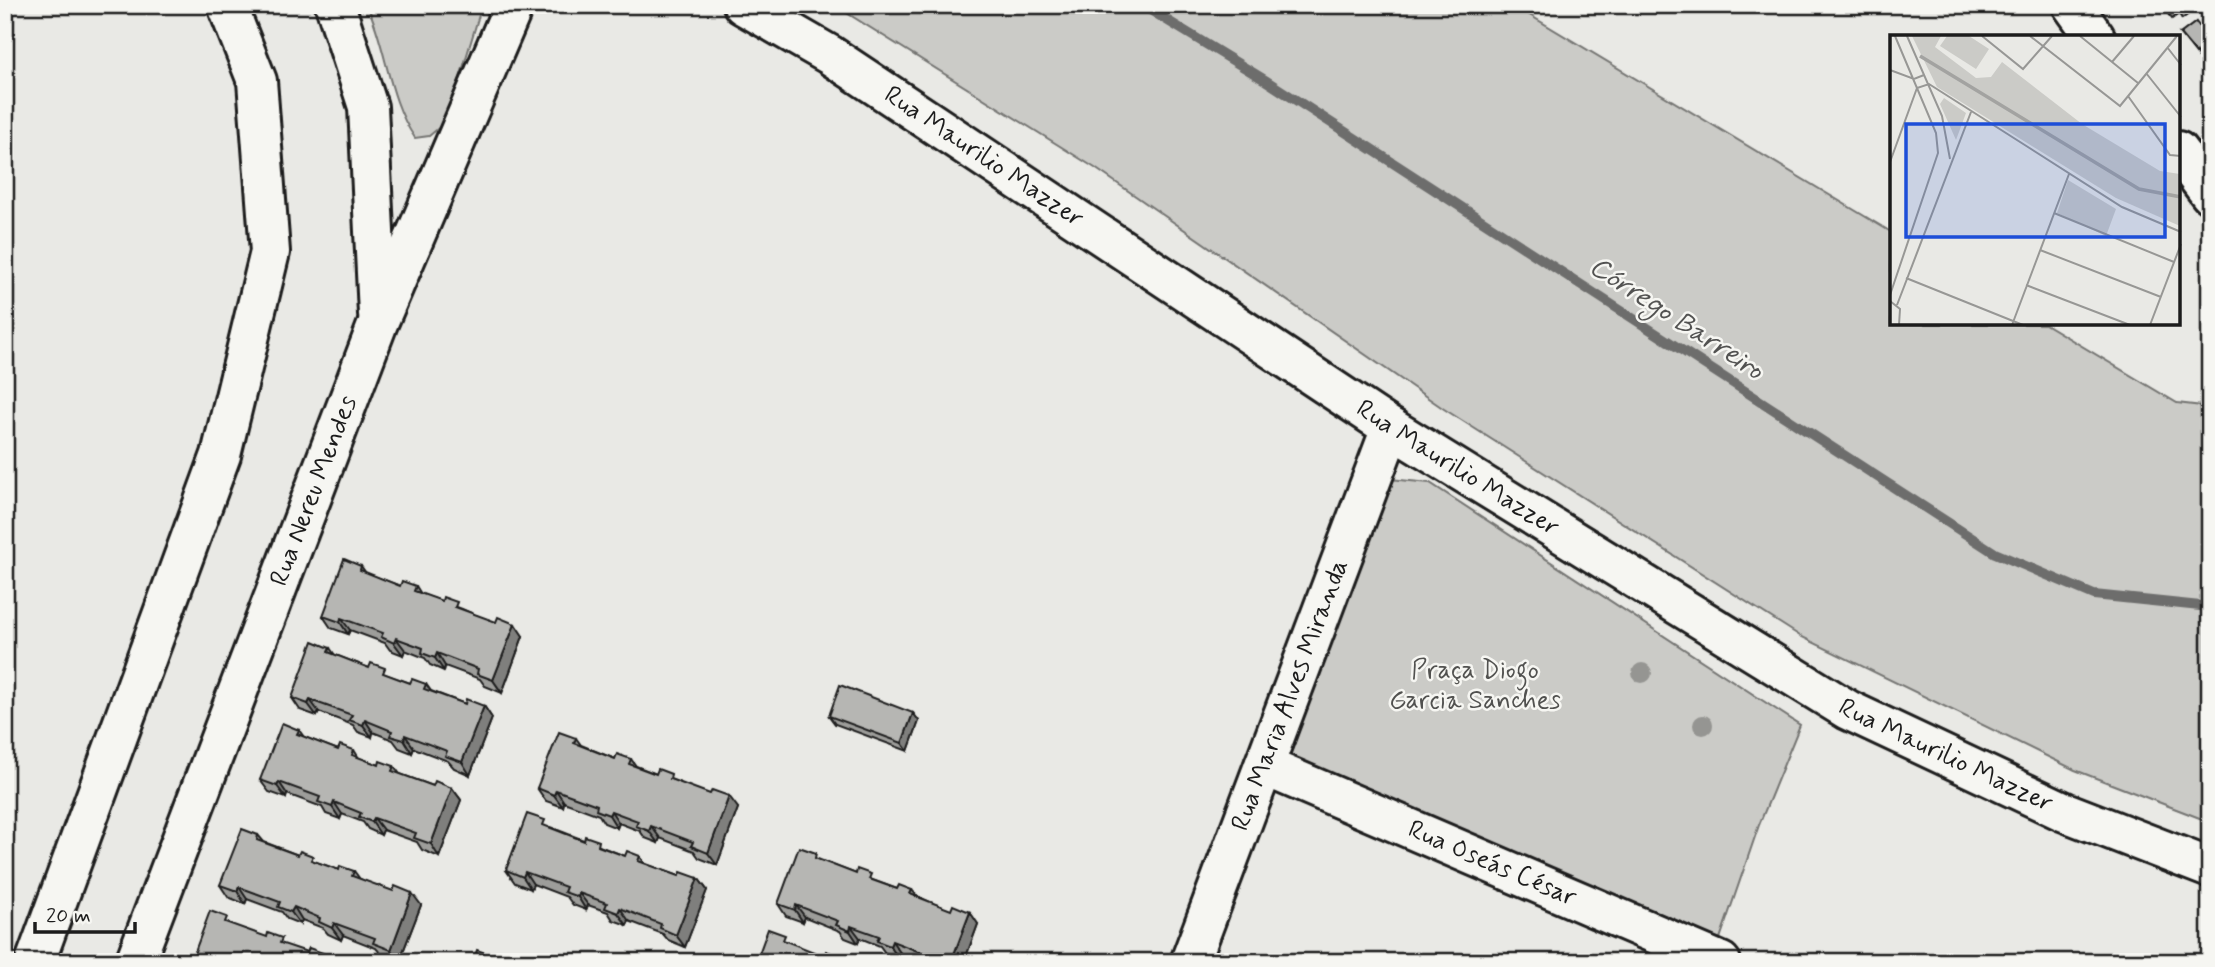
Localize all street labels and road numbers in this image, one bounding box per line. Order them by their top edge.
street label: Rua Maurilio Mazzer [877,78,1090,236]
street label: Rua Nereu Mendes [263,391,366,591]
street label: Rua Maurilio Mazzer [1349,392,1566,545]
street label: Rua Maria Alves Miranda [1224,555,1357,836]
street label: Rua Maurilio Mazzer [1832,691,2059,821]
street label: Rua Oseás César [1402,813,1582,915]

